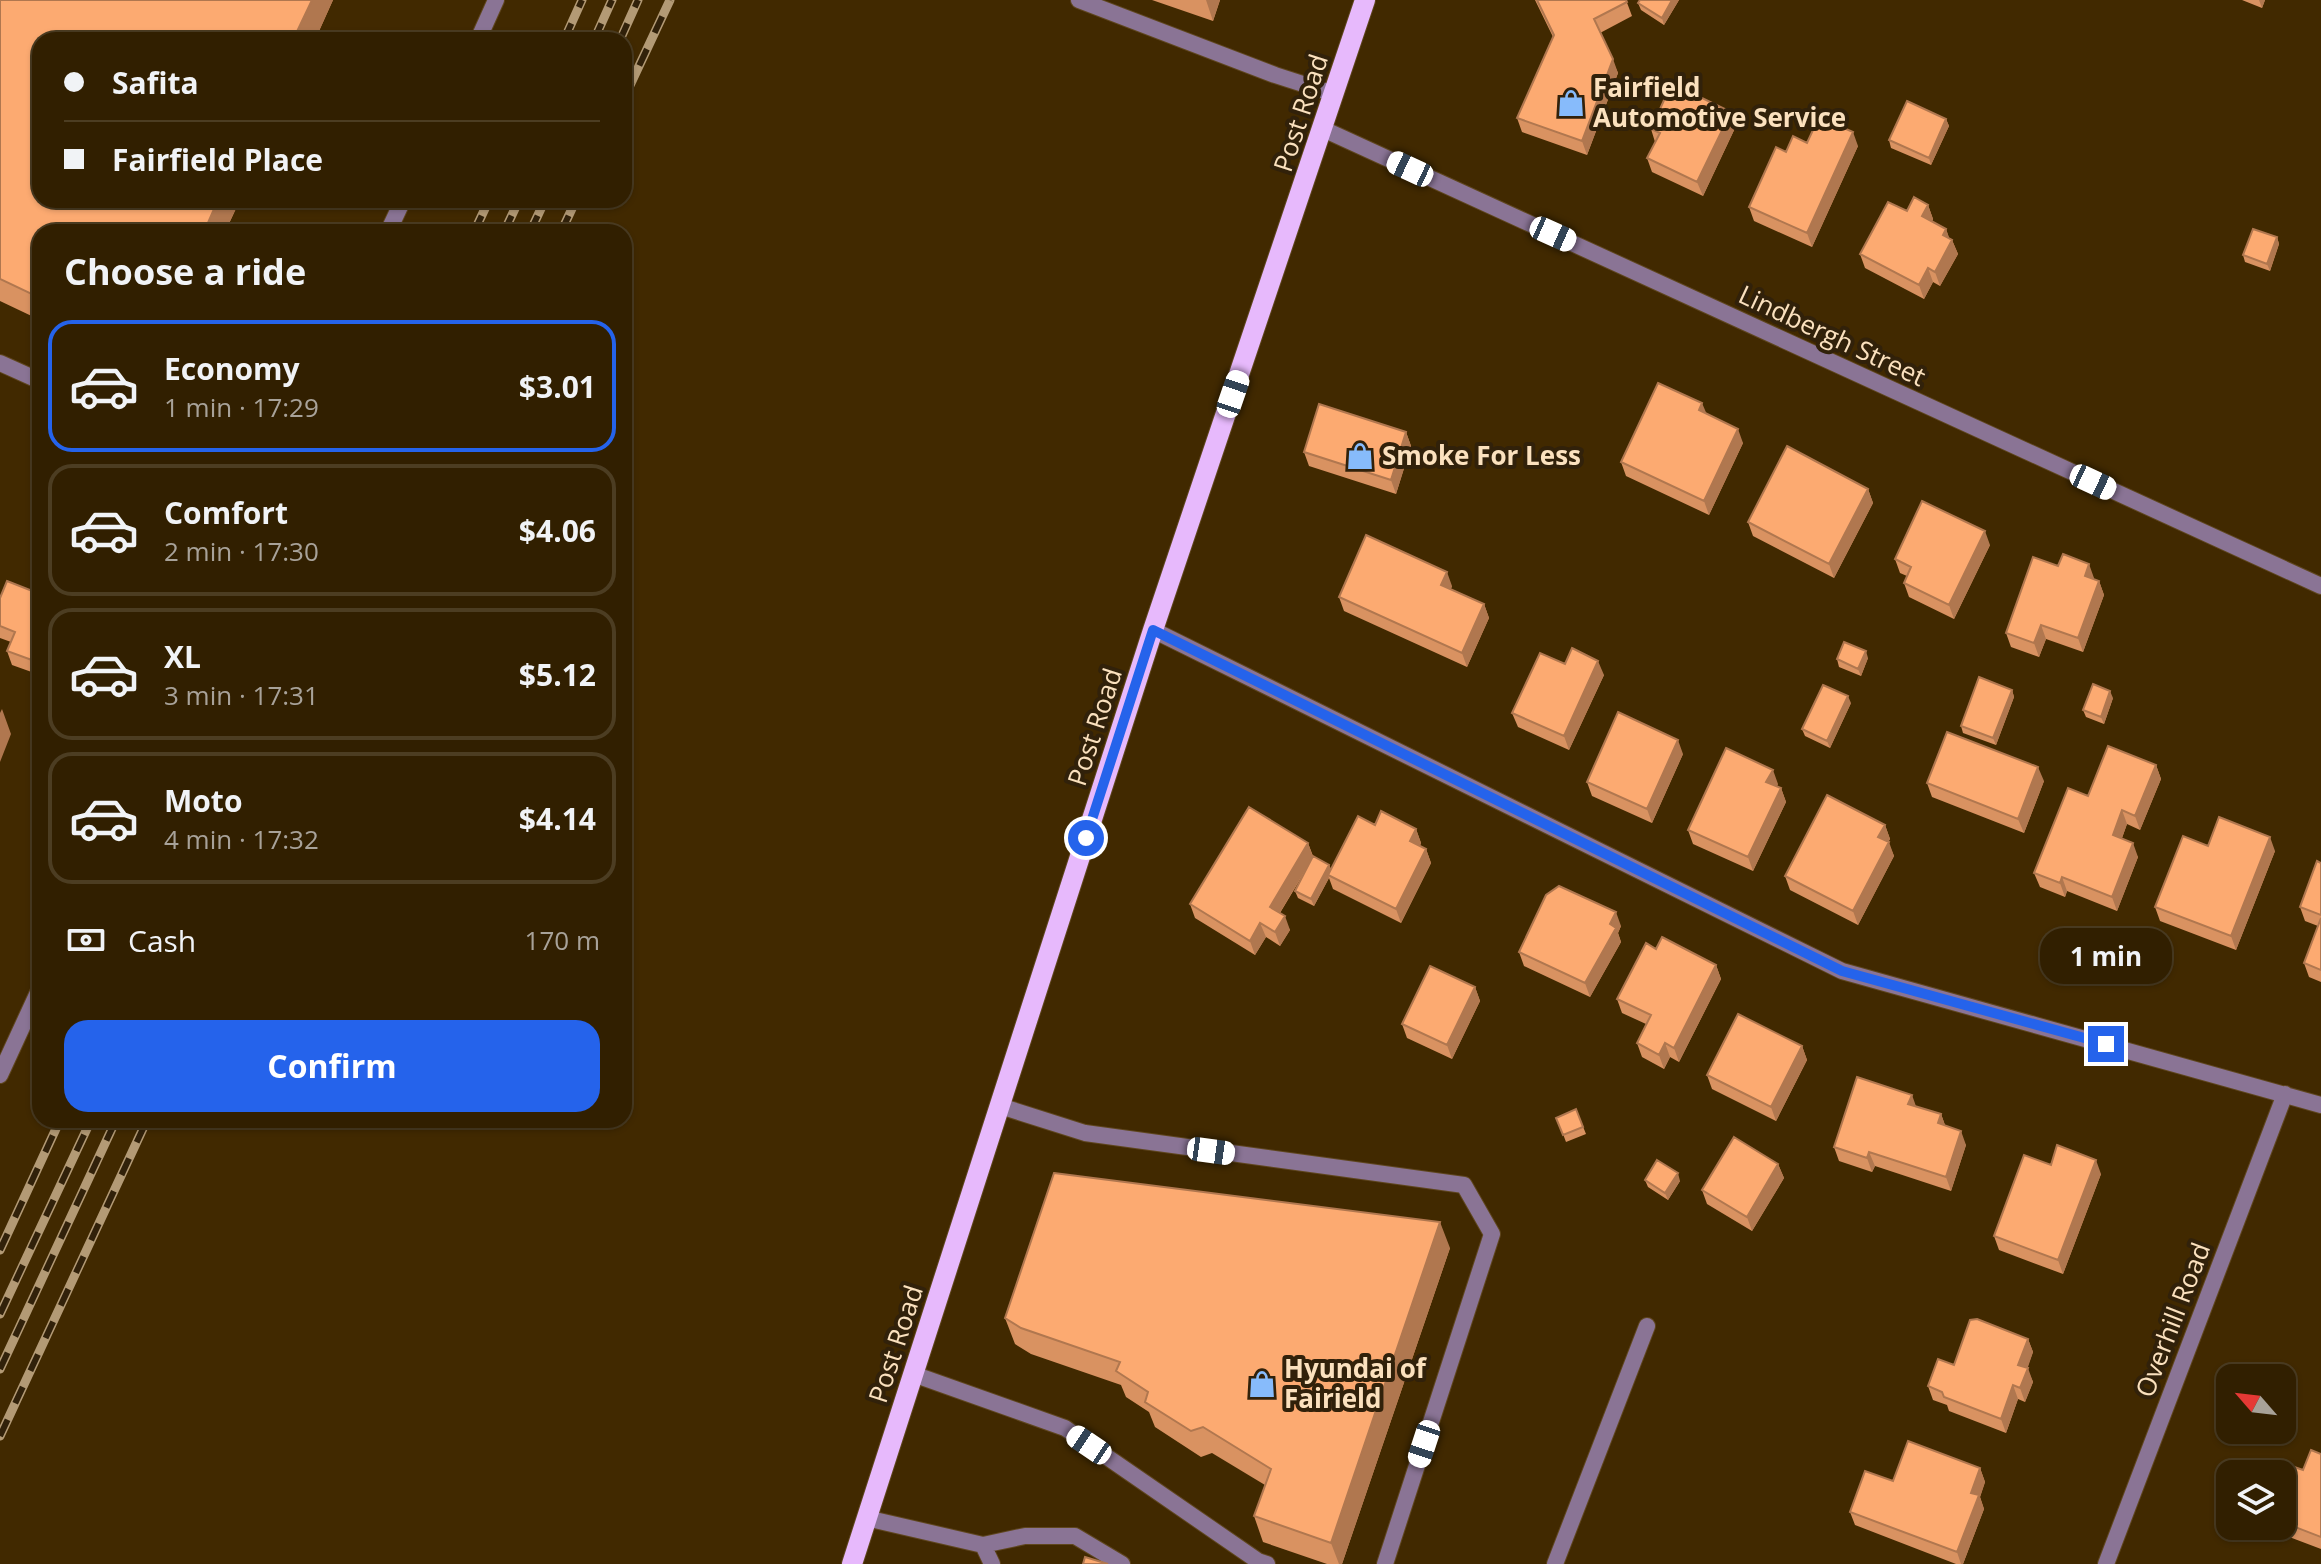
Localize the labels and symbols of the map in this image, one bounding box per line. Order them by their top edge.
street label: Post Road [1264,49,1336,176]
place label: Fairfield Automotive Service [1593,69,1846,135]
shop icon: Fairfield Automotive Service [1556,88,1586,118]
car [1383,148,1437,190]
car [1526,213,1580,255]
street label: Lindbergh Street [1733,276,1932,394]
car [1214,367,1252,421]
place label: Smoke For Less [1382,437,1581,473]
shop icon: Smoke For Less [1345,441,1375,471]
car [2066,461,2120,503]
street label: Post Road [1058,663,1130,790]
route start [1068,820,1104,856]
callout: 1 min [2040,928,2172,984]
route end [2088,1026,2124,1062]
car [1186,1136,1236,1166]
street label: Overhill Road [2126,1237,2218,1402]
street label: Post Road [859,1280,931,1407]
place label: Hyundai of Fairield [1284,1350,1428,1416]
north arrow [2216,1364,2296,1444]
shop icon: Hyundai of Fairield [1247,1369,1277,1399]
car [1405,1417,1443,1471]
car [1062,1422,1116,1468]

